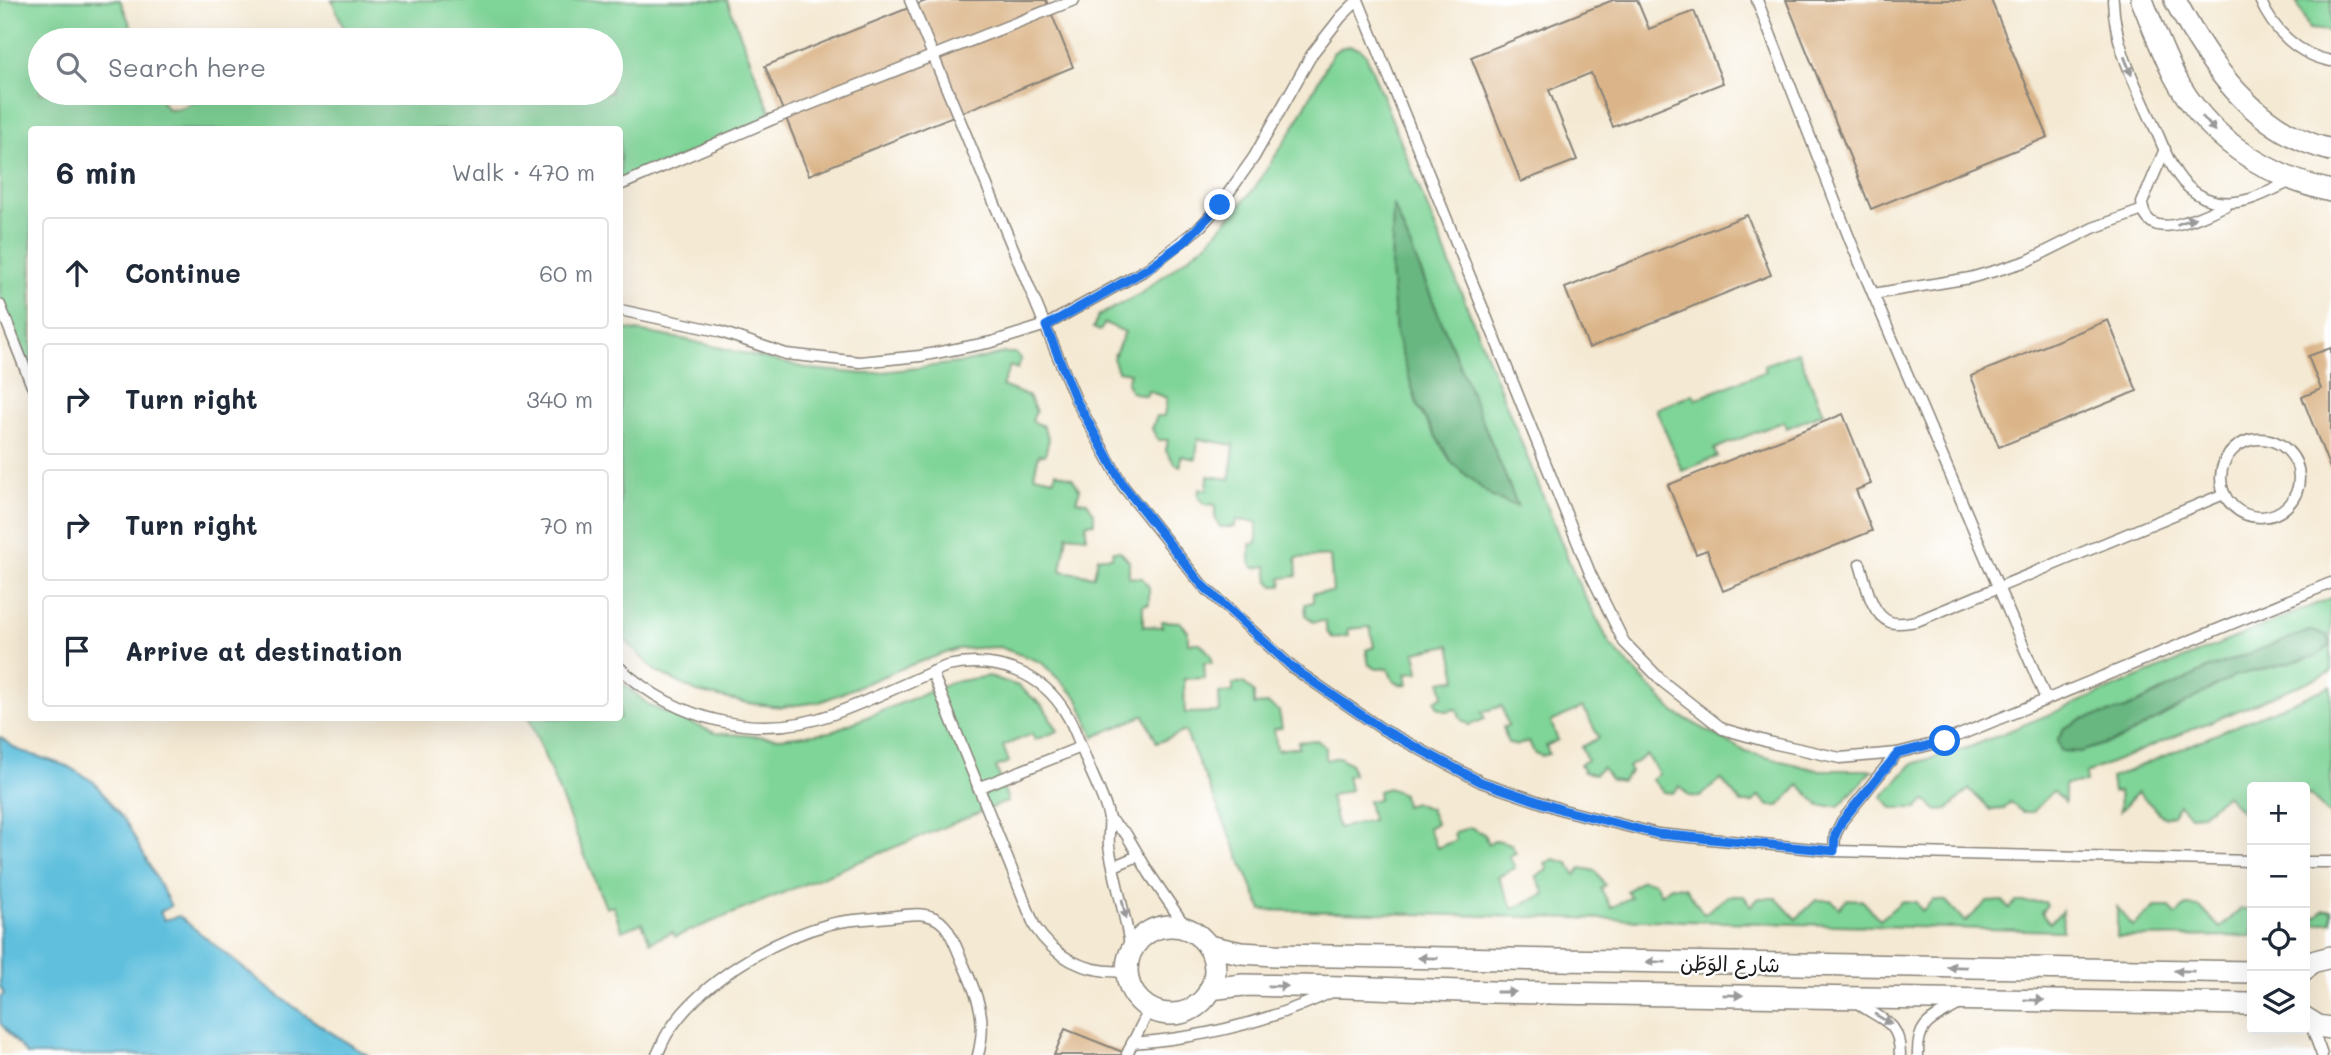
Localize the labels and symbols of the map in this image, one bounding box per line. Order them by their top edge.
one-way arrow [2122,56,2134,76]
one-way arrow [2201,115,2217,133]
route end [1204,189,1235,220]
one-way arrow [2176,215,2197,226]
route start [1929,725,1960,756]
one-way arrow [1119,898,1130,920]
street label: شارع الوَطَن [1680,949,1780,980]
one-way arrow [1417,952,1439,964]
one-way arrow [1644,956,1666,968]
one-way arrow [1945,961,1967,973]
one-way arrow [2173,965,2195,977]
one-way arrow [1267,980,1289,992]
one-way arrow [1495,986,1517,998]
one-way arrow [1722,989,1744,1001]
one-way arrow [2023,995,2045,1006]
one-way arrow [1873,1013,1892,1026]

